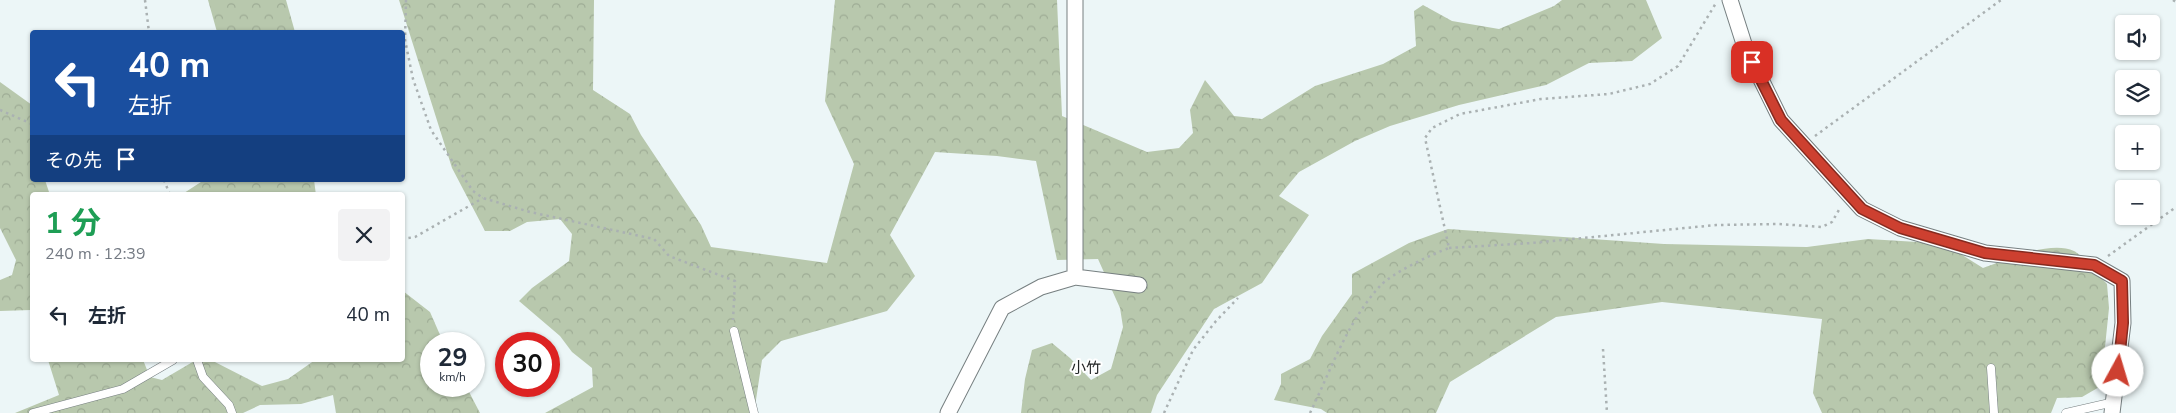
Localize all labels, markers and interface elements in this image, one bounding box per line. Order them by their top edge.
map controls [2115,15,2160,225]
button: sound [2115,15,2160,60]
pin [1731,41,1773,83]
text: 40 m [128,42,210,89]
icon: arrive [1738,48,1766,76]
icon: left [45,50,110,115]
button: layers [2115,70,2160,115]
text: 左折 [128,91,172,121]
button: + [2115,125,2160,170]
icon: arrive [112,145,140,173]
text: その先 [45,148,102,174]
button: − [2115,180,2160,225]
text: 1 分 [45,203,101,244]
button: close [338,209,390,261]
text: 240 m · 12:39 [45,243,146,265]
icon: left [45,301,73,329]
text: 40 m [346,302,390,328]
text: 左折 [88,303,126,329]
speed limit sign: 30 [495,332,560,397]
text: 29 [437,341,468,375]
position arrow [2091,344,2143,396]
district label: 小竹 [1071,358,1101,378]
text: km/h [439,369,466,385]

